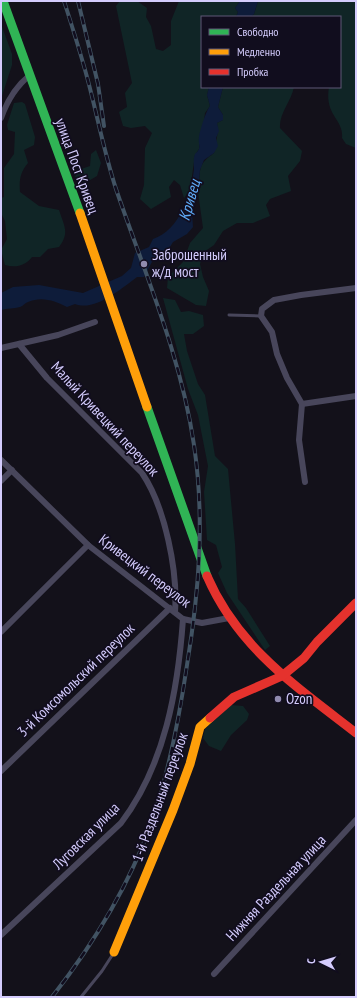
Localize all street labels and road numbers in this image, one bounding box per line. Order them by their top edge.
street label: улица Пост Кривец [51,115,104,217]
street label: Малый Кривецкий переулок [47,357,164,480]
street label: Кривецкий переулок [95,530,195,612]
street label: 3-й Комсомольский переулок [13,619,138,741]
street label: 1-й Раздельный переулок [127,729,192,864]
street label: Луговская улица [48,798,123,874]
street label: Нижняя Раздельная улица [222,831,330,945]

